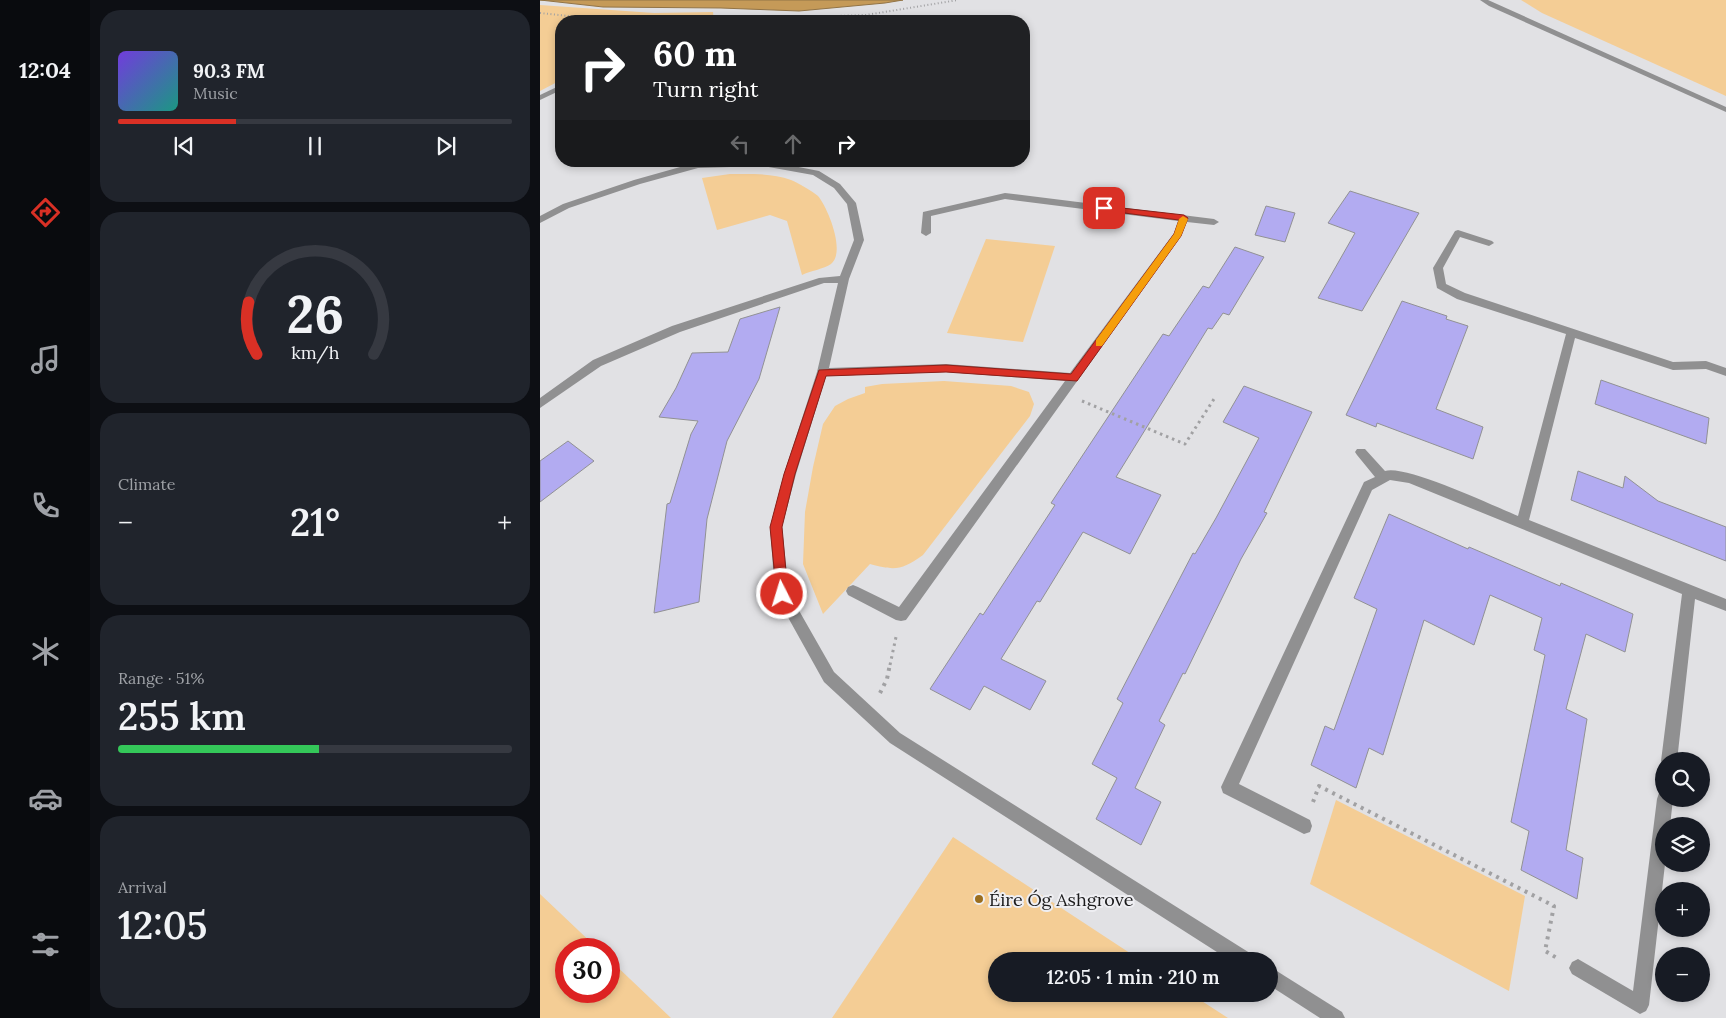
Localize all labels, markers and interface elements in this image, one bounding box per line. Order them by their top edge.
text: 60 m [653,31,737,76]
icon: right [570,35,635,100]
text: 12:04 [19,56,71,84]
text: 90.3 FM [193,59,265,83]
text: Turn right [653,75,758,103]
text: Music [193,83,238,103]
icon: left [726,130,754,158]
icon: ahead [779,130,807,158]
icon: right [832,130,860,158]
icon: previous [170,132,198,160]
icon: pause [301,132,329,160]
icon: next [432,132,460,160]
pin [1083,187,1125,229]
icon: arrive [1090,194,1118,222]
icon: directions [28,195,63,230]
text: 26 [286,281,344,347]
text: km/h [291,341,339,364]
icon: music [28,342,63,377]
text: Climate [118,474,175,494]
icon: phone [28,488,63,523]
text: 21° [290,498,340,546]
text: − [118,505,133,541]
text: + [497,505,512,541]
position arrow [755,567,807,619]
icon: climate [28,634,63,669]
text: Range · 51% [118,668,204,688]
text: 255 km [118,692,246,740]
map controls [1655,752,1710,1002]
button: search [1655,752,1710,807]
icon: car [28,781,63,816]
button: layers [1655,817,1710,872]
text: Arrival [118,877,167,897]
button: + [1655,882,1710,937]
place label: Éire Óg Ashgrove [989,888,1134,911]
marker: Éire Óg Ashgrove [973,893,985,905]
text: 12:05 [118,901,207,949]
icon: filters [28,927,63,962]
speed limit sign: 30 [555,938,620,1003]
button: − [1655,947,1710,1002]
text: 12:05 · 1 min · 210 m [1046,965,1220,989]

